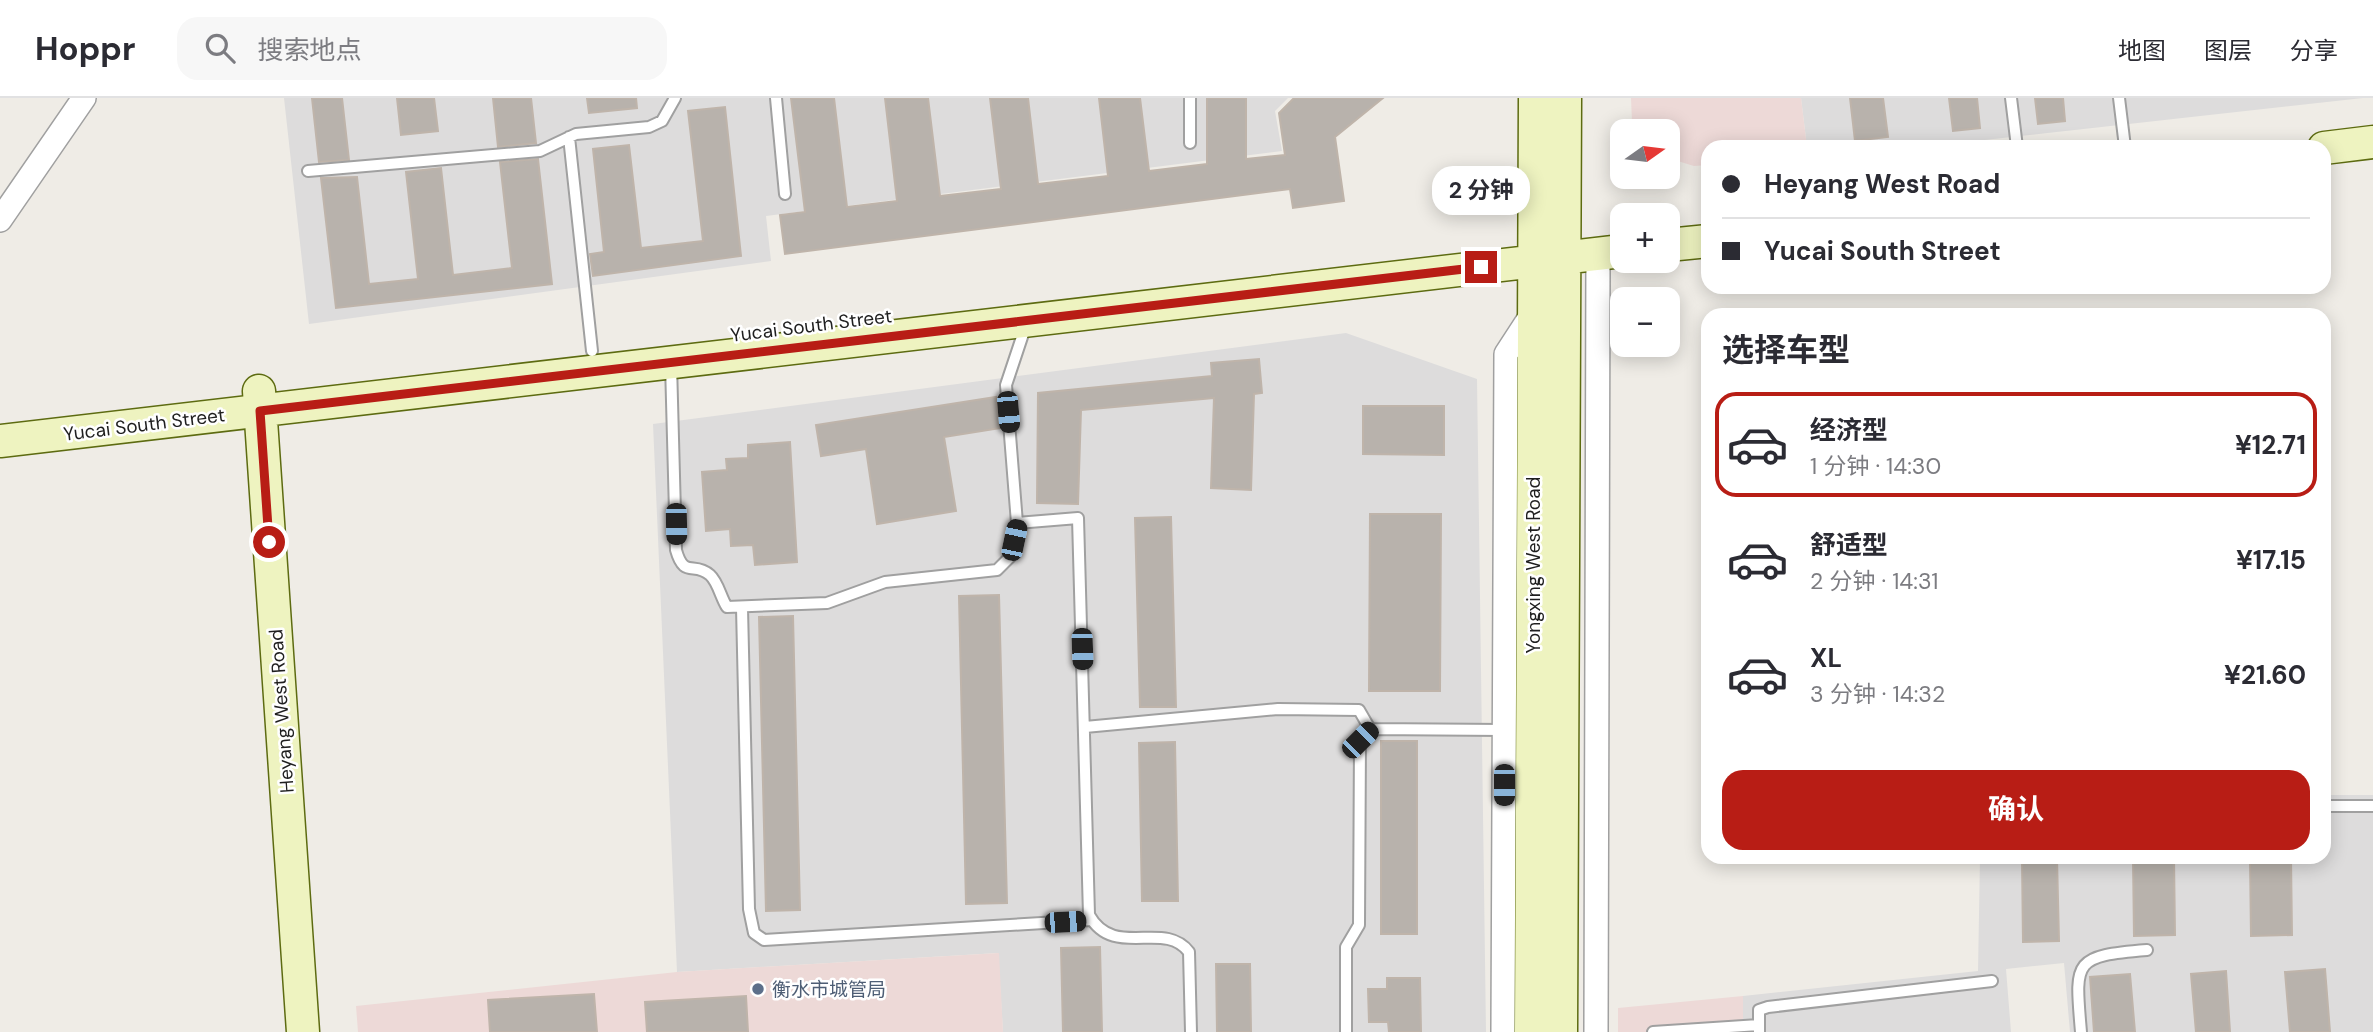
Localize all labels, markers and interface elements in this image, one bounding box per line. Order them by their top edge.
search box [177,17,667,80]
text: Hoppr [35,27,135,70]
icon: search [201,29,239,67]
text: 搜索地点 [257,33,361,67]
text: 地图 [2118,35,2166,66]
text: 图层 [2204,35,2252,66]
text: 分享 [2290,35,2338,66]
north arrow [1610,119,1680,189]
map controls [1610,119,1680,357]
callout: 2 分钟 [1432,166,1530,214]
text: Heyang West Road [1764,167,2000,201]
text: 2 分钟 [1449,175,1513,205]
button: + [1610,203,1680,273]
text: Yucai South Street [1764,234,2001,268]
route end [1465,251,1497,283]
button: − [1610,287,1680,357]
street label: Yucai South Street [729,303,893,348]
text: 选择车型 [1722,329,1850,371]
car [996,390,1021,434]
street label: Yucai South Street [62,402,226,447]
icon: car [1726,413,1789,476]
text: 经济型 [1810,413,1888,447]
text: ¥12.71 [2235,428,2306,462]
text: 1 分钟 · 14:30 [1810,451,1941,481]
street label: Yongxing West Road [1521,477,1546,653]
car [666,503,687,545]
car [1000,517,1029,563]
route start [253,526,285,558]
icon: car [1726,528,1789,591]
text: 舒适型 [1810,528,1888,562]
text: ¥17.15 [2236,543,2306,577]
text: 2 分钟 · 14:31 [1810,566,1938,596]
street label: Heyang West Road [263,628,300,794]
car [1071,628,1094,670]
text: XL [1810,641,1842,675]
icon: car [1726,643,1789,706]
text: ¥21.60 [2224,658,2306,692]
text: 3 分钟 · 14:32 [1810,679,1945,709]
car [1338,718,1383,762]
car [1494,764,1515,806]
button: 确认 [1722,770,2310,850]
car [1044,910,1087,934]
place label: 衡水市城管局 [772,977,886,1002]
marker: 衡水市城管局 [750,981,766,997]

